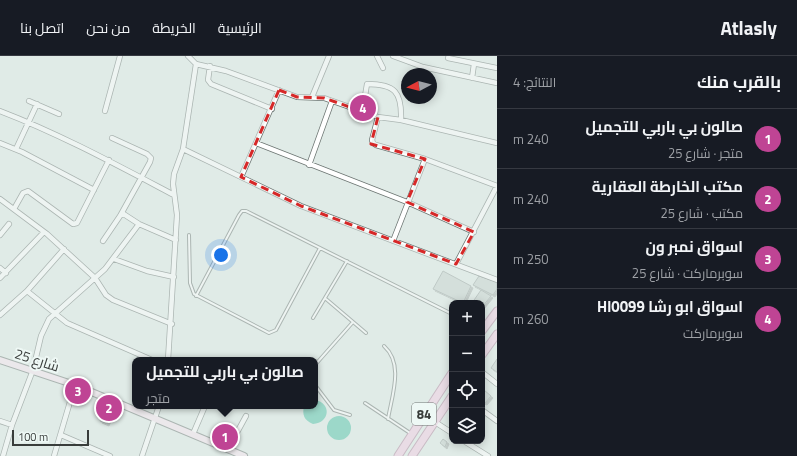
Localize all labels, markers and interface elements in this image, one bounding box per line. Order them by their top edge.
text: Atlasly [720,13,777,42]
text: اتصل بنا [20,17,64,38]
text: من نحن [86,17,130,38]
text: الخريطة [152,17,196,38]
text: الرئيسية [218,17,262,38]
north arrow [401,68,437,104]
text: بالقرب منك [697,69,781,95]
text: النتائج: 4 [513,72,556,92]
pin: 4 [350,93,376,123]
text: صالون بي باربي للتجميل [585,115,743,138]
text: 240 m [513,129,549,149]
text: 1 [764,129,772,149]
text: متجر · شارع 25 [668,143,743,163]
text: مكتب الخارطة العقارية [592,175,743,198]
text: 240 m [513,189,549,209]
text: 2 [764,189,772,209]
text: مكتب · شارع 25 [661,203,743,223]
text: اسواق نمبر ون [645,235,743,258]
your location [211,245,231,265]
text: 250 m [513,249,549,269]
text: 3 [764,249,772,269]
text: سوبرماركت · شارع 25 [632,263,743,283]
text: اسواق ابو رشا Hl0099 [597,295,743,318]
map controls [449,300,485,444]
button: + [449,300,485,336]
text: 260 m [513,309,549,329]
text: 4 [764,309,772,329]
text: سوبرماركت [683,323,743,343]
button: − [449,336,485,372]
street label: شارع 25 [12,342,62,377]
popup [132,357,318,409]
text: صالون بي باربي للتجميل [146,360,304,383]
button: locate [449,372,485,408]
pin: 3 [65,376,91,406]
text: متجر [146,388,170,408]
pin: 2 [96,393,122,423]
road number: 84 [412,403,436,425]
button: layers [449,408,485,444]
pin: 1 [212,422,238,452]
scale bar [12,428,89,447]
text: 100 m [18,429,48,445]

